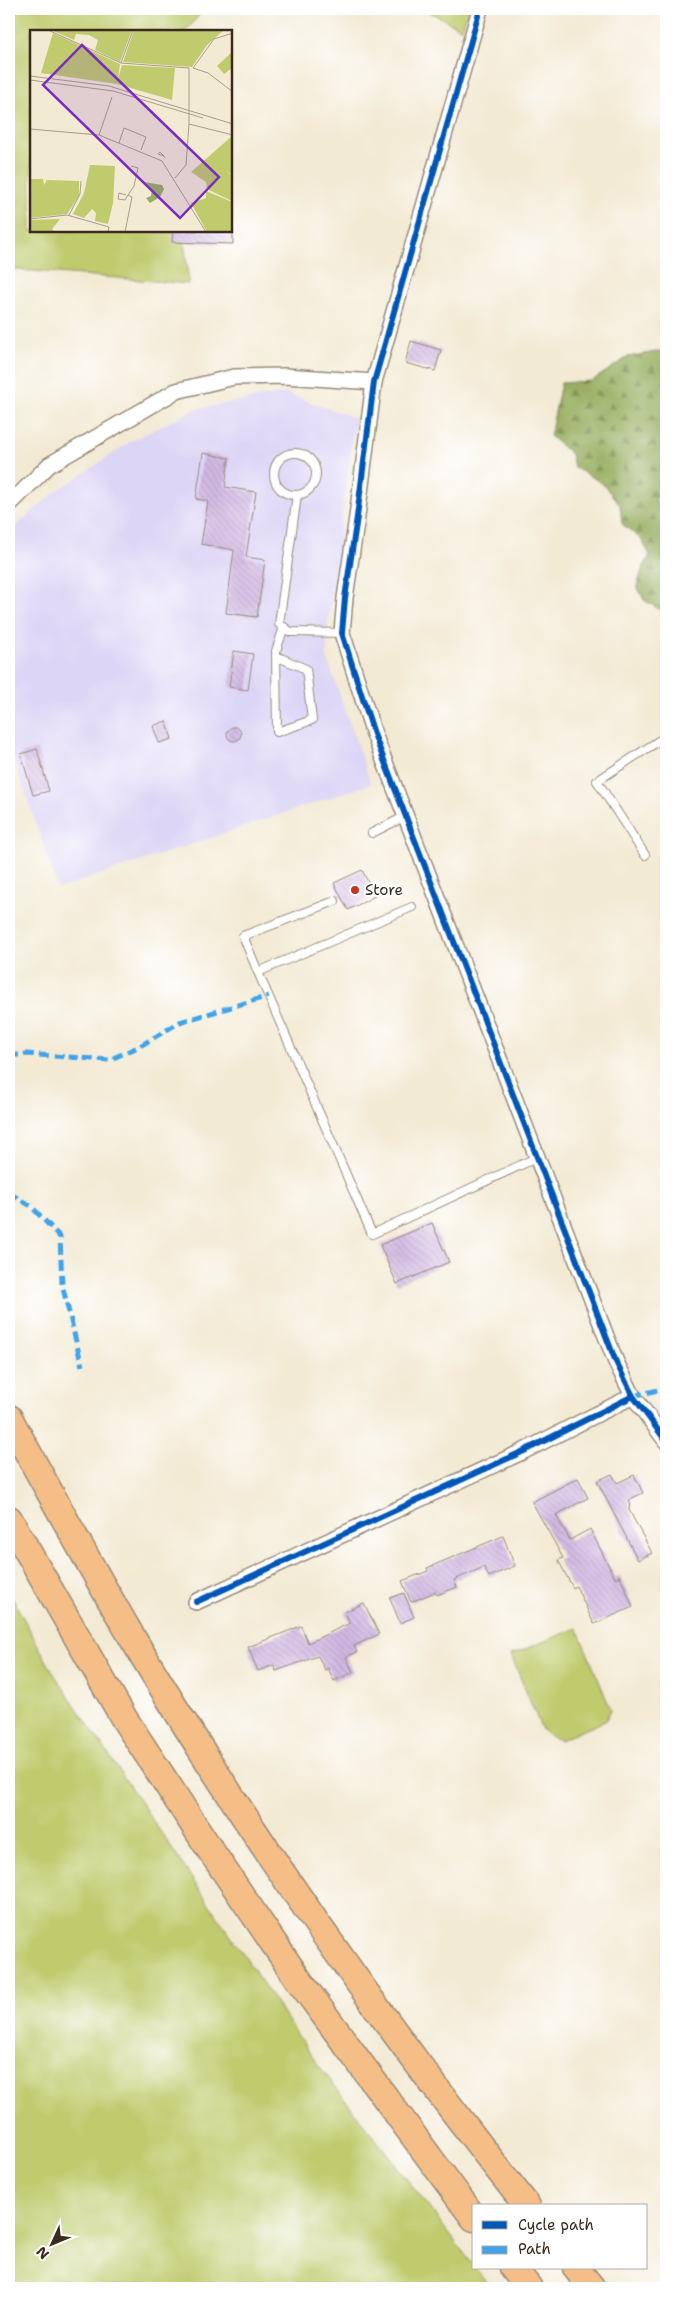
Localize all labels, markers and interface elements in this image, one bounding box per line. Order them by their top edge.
inset map [30,30,232,232]
place label: Store [365,880,403,900]
marker: Store [349,884,361,896]
legend [472,2204,648,2270]
text: Cycle path [518,2215,594,2235]
north arrow [28,2220,78,2270]
text: Path [518,2239,551,2259]
text: N [32,2243,53,2263]

